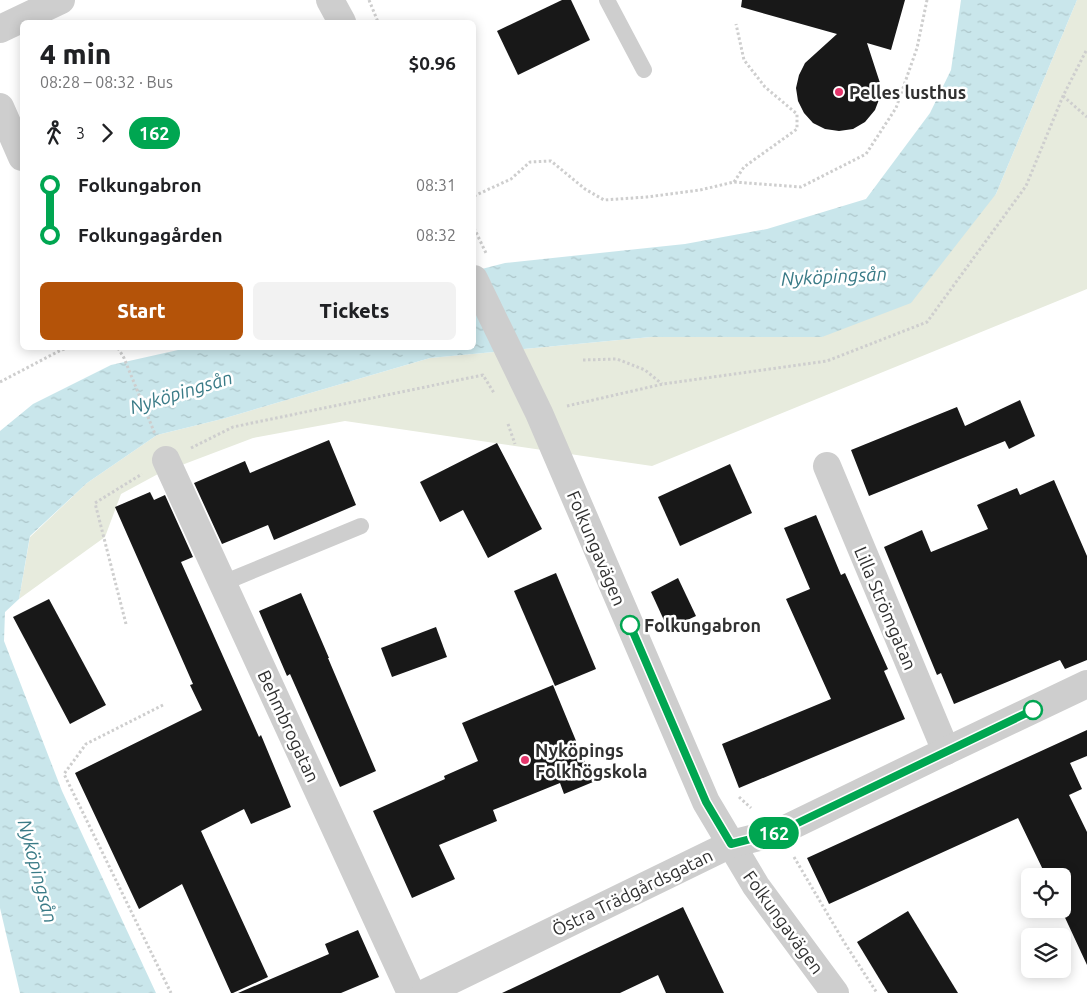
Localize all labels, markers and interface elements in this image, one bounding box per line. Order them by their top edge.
text: 4 min [40,38,111,69]
text: $0.96 [408,52,456,74]
text: 08:28 – 08:32 · Bus [40,73,173,91]
place label: Pelles lusthus [849,82,966,102]
marker: Pelles lusthus [833,86,845,98]
icon: walk [40,119,68,147]
icon: forward [93,119,121,147]
text: 162 [139,123,170,143]
text: 3 [76,124,85,142]
text: Folkungabron [78,174,202,196]
text: 08:31 [416,176,456,194]
text: Folkungagården [78,224,223,246]
text: 08:32 [416,226,456,244]
water label: Nyköpingsån [780,262,888,290]
button: Start [40,282,243,340]
button: Tickets [253,282,456,340]
water label: Nyköpingsån [127,366,235,418]
street label: Folkungavägen [564,488,630,608]
street label: Lilla Strömgatan [851,543,921,673]
marker: Folkungabron [620,615,640,635]
place label: Folkungabron [644,615,761,635]
street label: Behmbrogatan [254,667,324,785]
unlabelled marker [1023,700,1043,720]
place label: Nyköpings Folkhögskola [535,740,648,781]
marker: Nyköpings Folkhögskola [519,754,531,766]
water label: Nyköpingsån [14,817,62,925]
line badge: 162 [745,817,803,849]
text: 162 [759,823,789,843]
street label: Östra Trädgårdsgatan [549,844,715,940]
street label: Folkungavägen [740,867,828,977]
map controls [1021,868,1071,978]
button: locate [1021,868,1071,918]
button: layers [1021,928,1071,978]

